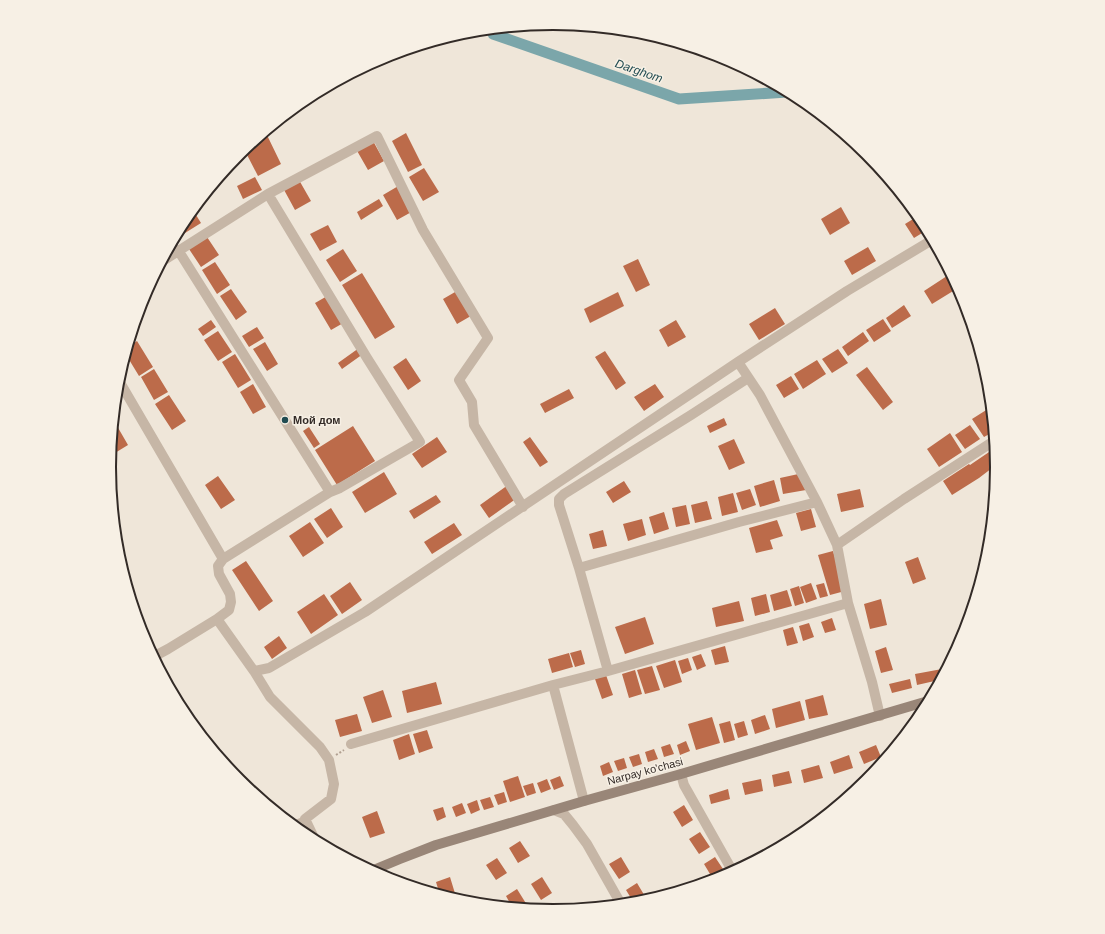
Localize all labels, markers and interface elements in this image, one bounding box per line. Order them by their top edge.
water label: Darghоm [613,56,665,86]
place label: Мой дом [293,414,340,426]
marker: Мой дом [280,415,290,425]
street label: Narpay ko'chasi [606,755,684,787]

